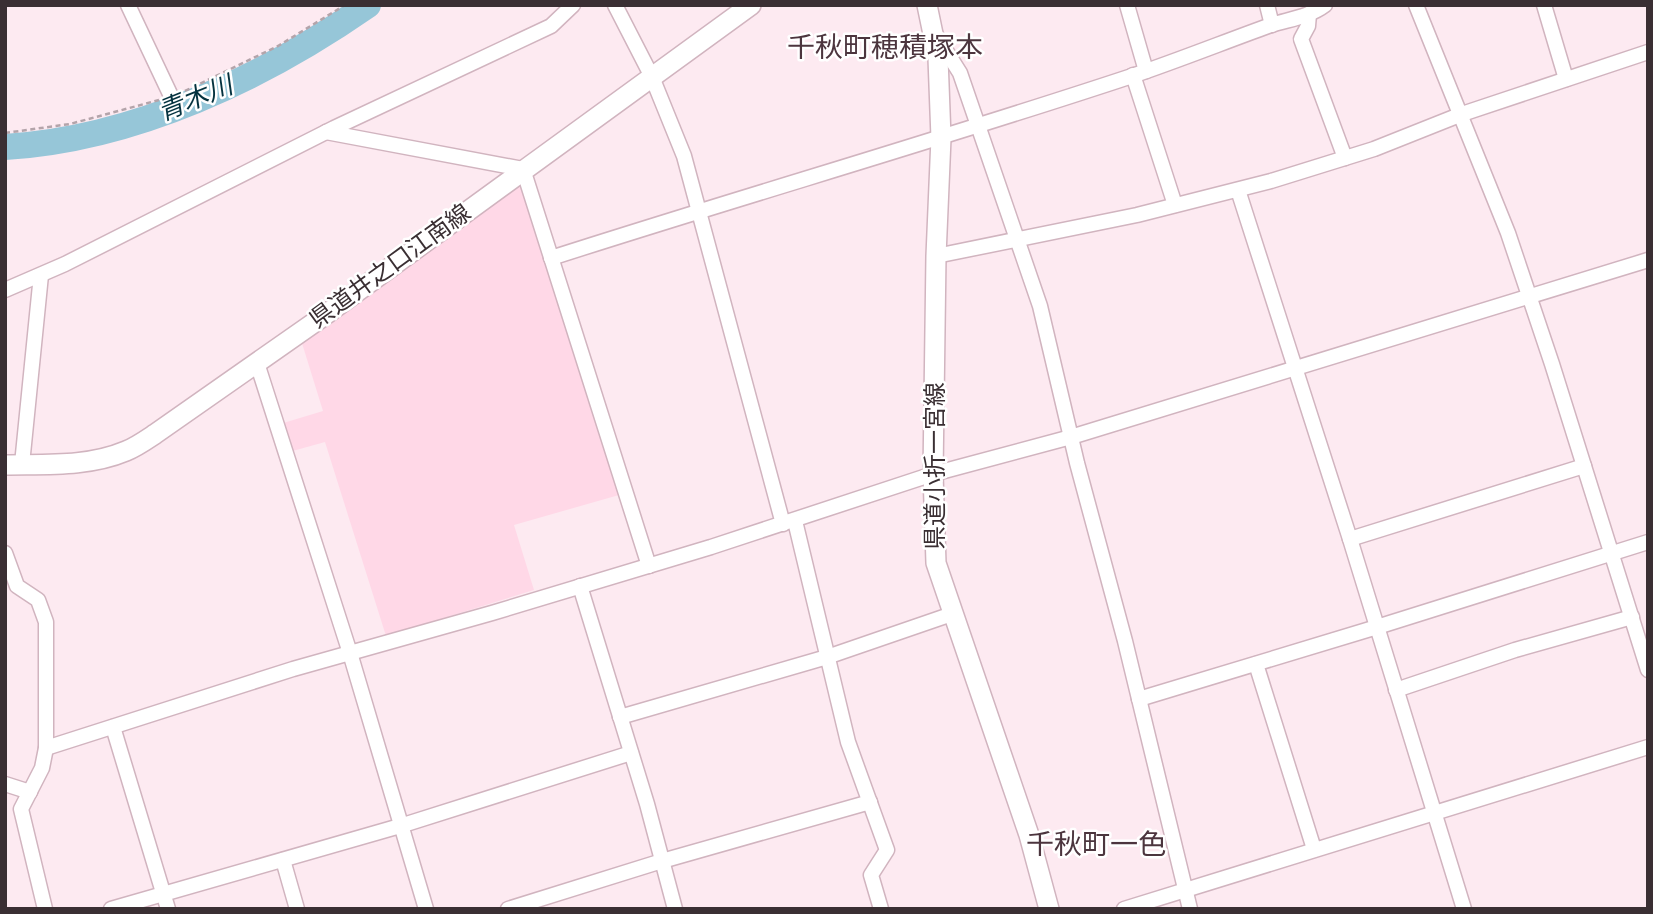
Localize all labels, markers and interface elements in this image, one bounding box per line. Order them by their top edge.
district label: 千秋町穂積塚本 [787,29,983,63]
water label: 青木川 [152,67,239,126]
street label: 県道井之口江南線 [303,197,475,333]
street label: 県道小折一宮線 [919,382,948,550]
district label: 千秋町一色 [1026,826,1166,860]

